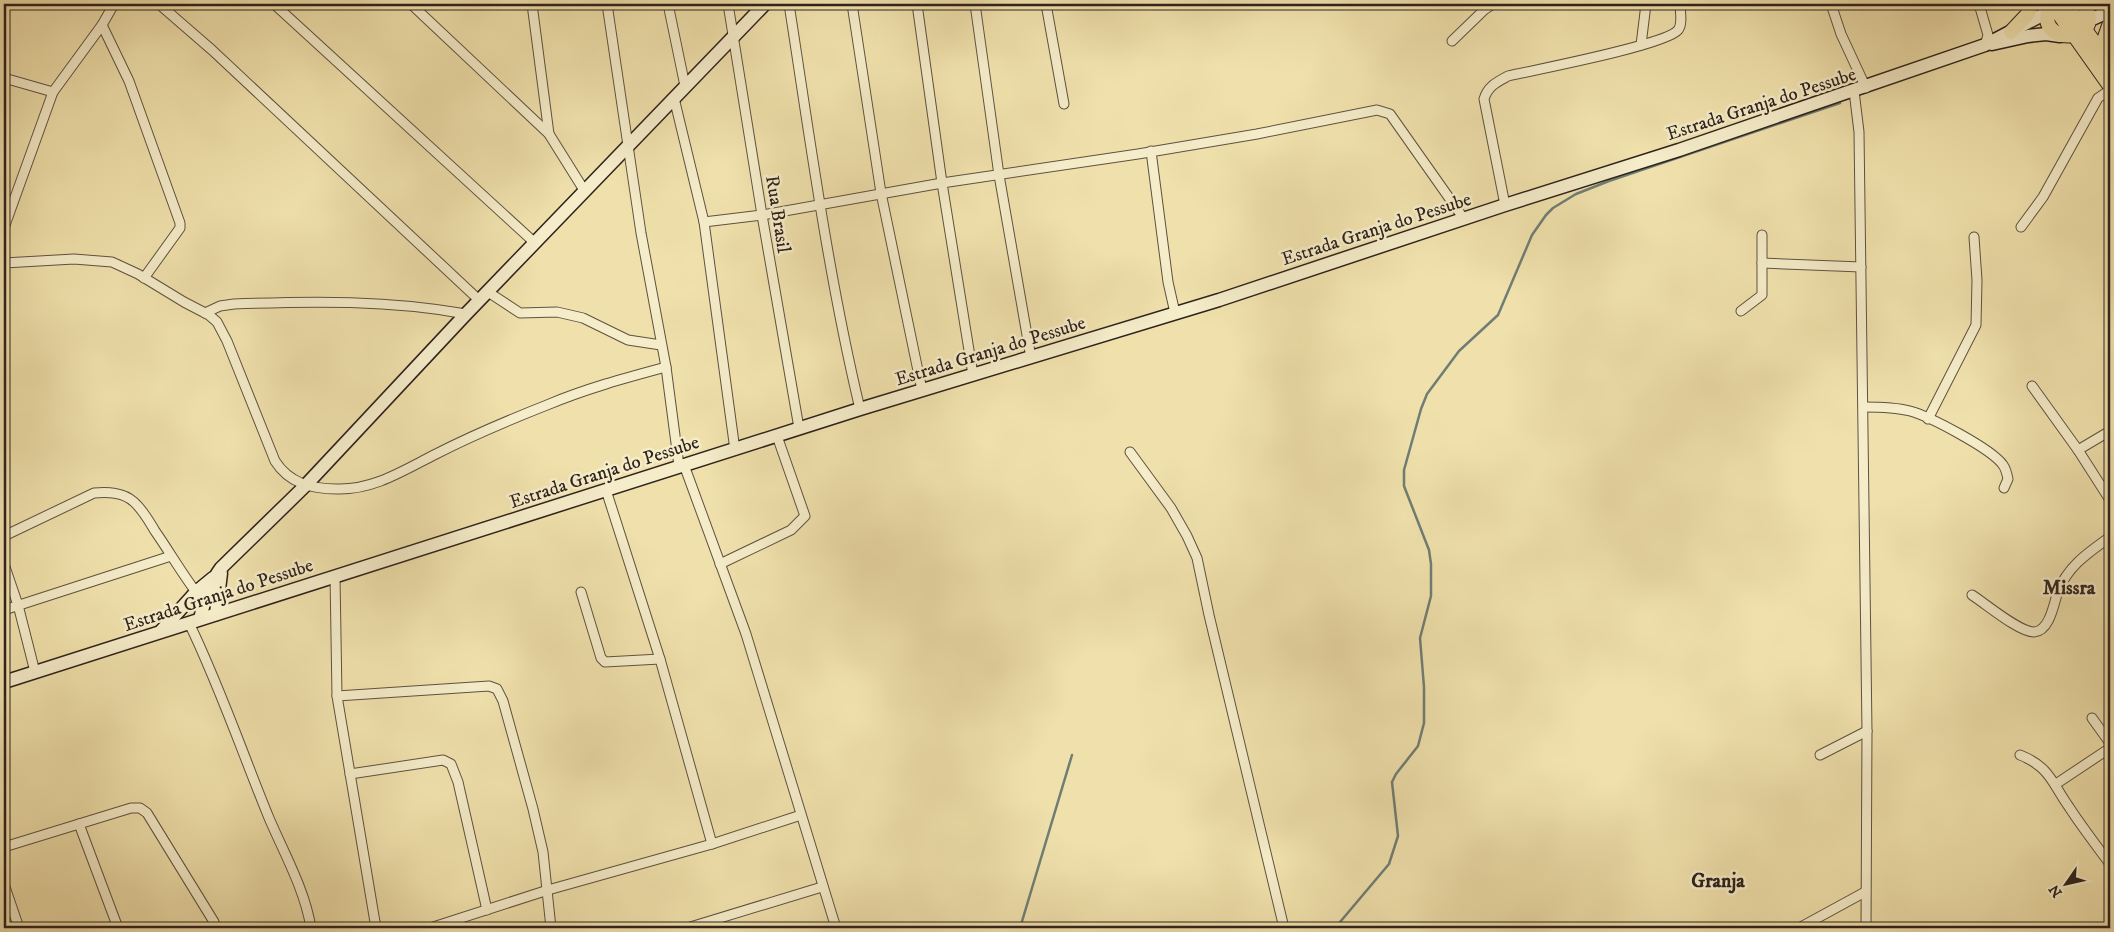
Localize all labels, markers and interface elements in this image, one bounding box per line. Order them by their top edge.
street label: Estrada Granja do Pessube [1664,63,1859,146]
street label: Rua Brasil [760,174,795,255]
street label: Estrada Granja do Pessube [1279,188,1474,271]
street label: Estrada Granja do Pessube [892,311,1088,391]
street label: Estrada Granja do Pessube [507,431,702,514]
street label: Estrada Granja do Pessube [121,554,316,637]
district label: Missra [2043,576,2096,601]
north arrow [2042,860,2092,910]
district label: Granja [1691,869,1745,894]
text: N [2045,880,2067,901]

